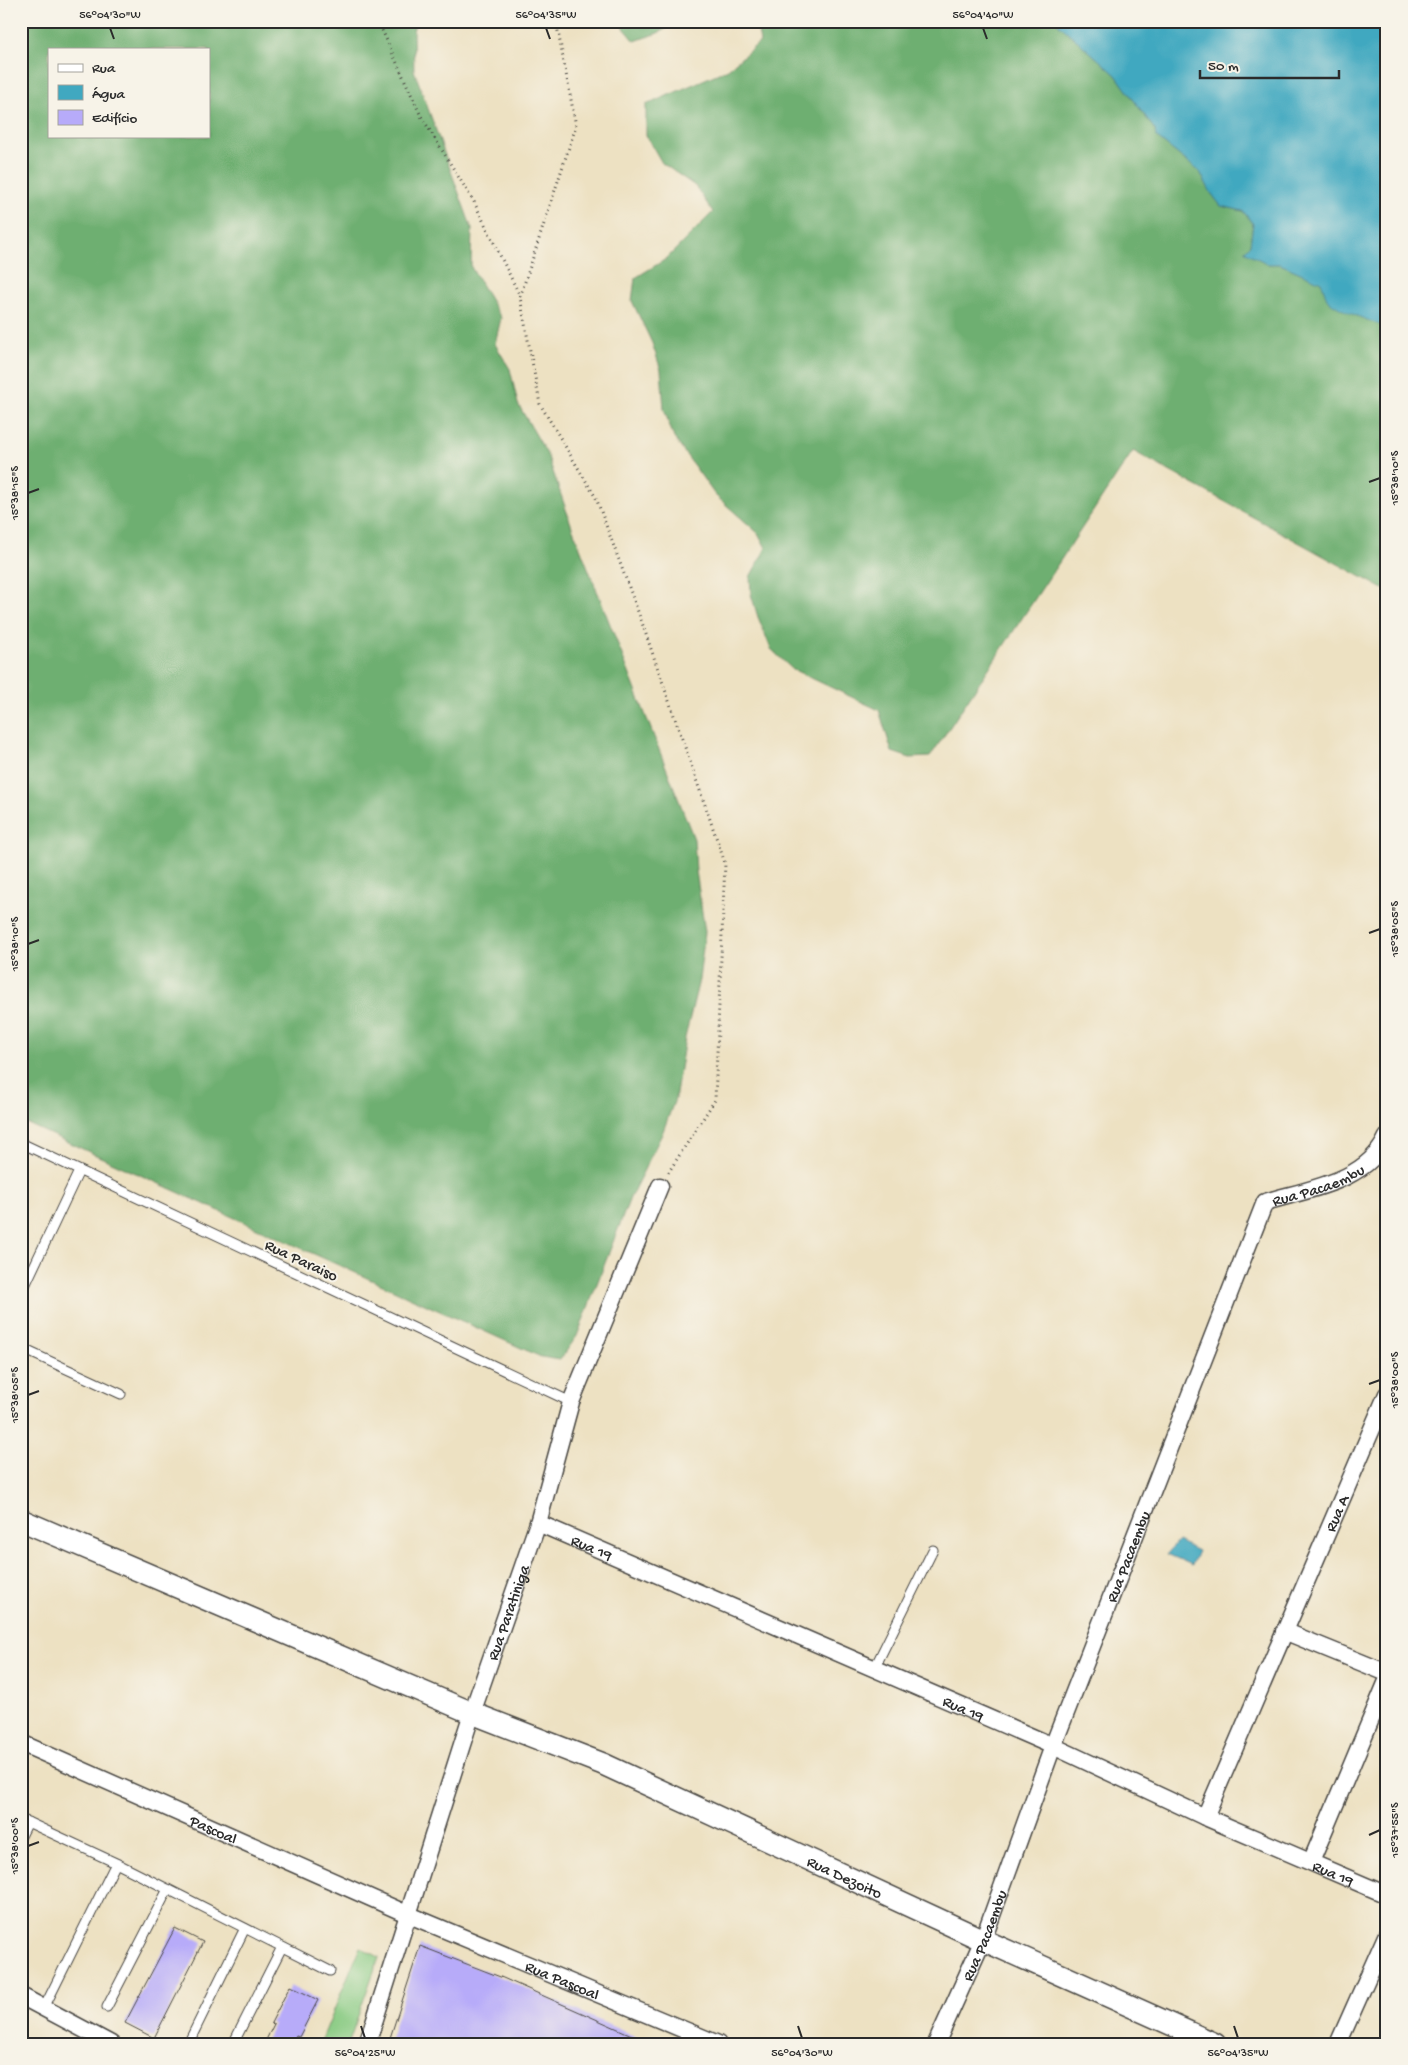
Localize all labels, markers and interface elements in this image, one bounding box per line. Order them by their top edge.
text: 56°04'30"W [79,9,141,23]
text: 56°04'35"W [515,9,577,23]
text: 56°04'40"W [952,9,1014,23]
legend [48,48,210,138]
scale bar [1200,48,1339,80]
text: 50 m [1208,58,1239,76]
text: Rua [92,60,116,78]
text: Água [92,86,125,104]
text: Edifício [92,110,138,128]
text: 15°38'10"S [1389,450,1403,506]
text: 15°38'15"S [9,466,23,521]
text: 15°38'05"S [1389,901,1403,958]
text: 15°38'10"S [9,916,23,972]
street label: Rua Pacaembu [1271,1162,1370,1212]
street label: Rua Paraiso [261,1237,340,1287]
text: 15°38'00"S [1389,1351,1403,1409]
text: 15°38'05"S [9,1367,23,1424]
street label: Rua A [1323,1492,1356,1536]
street label: Rua Pacaembu [1104,1509,1157,1606]
street label: Rua 19 [567,1532,614,1567]
street label: Rua Paratiniga [485,1562,536,1664]
street label: Rua 19 [939,1693,986,1728]
text: 15°37'55"S [1389,1802,1403,1859]
street label: Pascoal [185,1812,239,1850]
text: 15°38'00"S [9,1817,23,1875]
street label: Rua Dezoito [803,1854,884,1905]
street label: Rua 19 [1309,1858,1356,1893]
street label: Rua Pacaembu [960,1888,1013,1985]
street label: Rua Pascoal [522,1958,601,2006]
text: 56°04'25"W [335,2047,395,2061]
text: 56°04'30"W [771,2047,833,2061]
text: 56°04'35"W [1207,2047,1269,2061]

